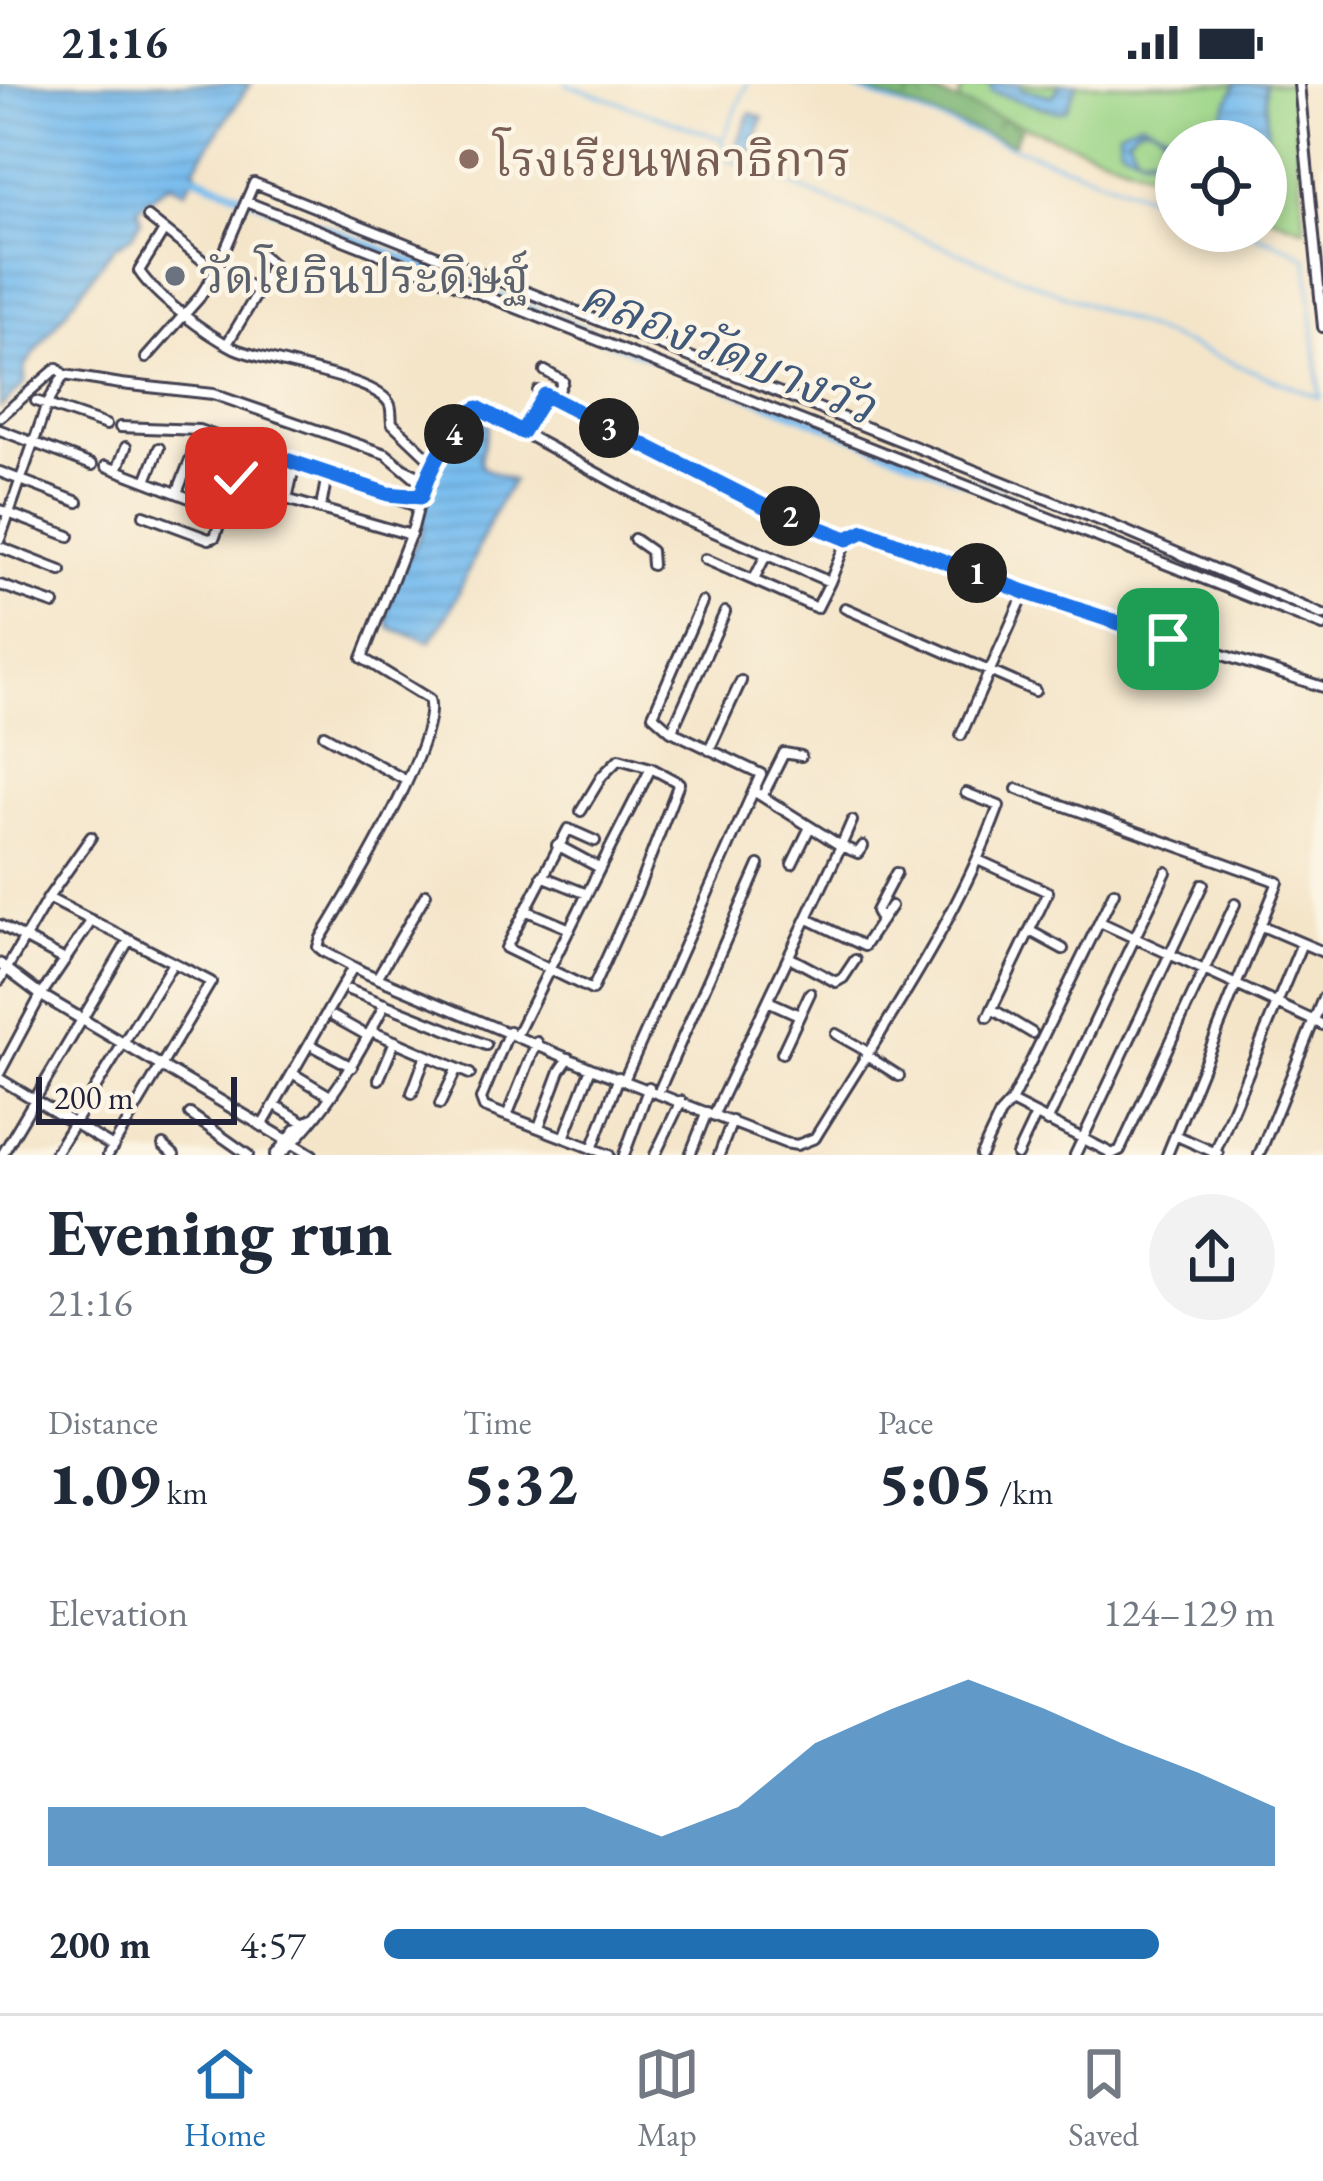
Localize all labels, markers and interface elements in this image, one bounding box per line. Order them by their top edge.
text: 21:16 [60,13,168,71]
map controls [1155,120,1287,252]
button: locate [1155,120,1287,252]
place label: โรงเรียนพลาธิการ [492,127,851,190]
marker: โรงเรียนพลาธิการ [456,146,482,172]
place label: วัดโยธินประดิษฐ์ [199,244,529,307]
water label: คลองวัดบางวัว [571,261,887,440]
marker: วัดโยธินประดิษฐ์ [162,263,188,289]
pin: 3 [579,398,639,458]
pin: 4 [424,404,484,464]
text: 3 [600,406,618,449]
text: 4 [445,412,463,455]
pin [185,427,287,529]
icon: check [203,445,269,511]
pin: 2 [760,486,820,546]
text: 2 [781,494,799,537]
pin: 1 [947,543,1007,603]
text: 1 [968,551,986,594]
pin [1117,588,1219,690]
icon: arrive [1135,606,1201,672]
scale bar [36,1071,237,1124]
text: 200 m [54,1076,134,1119]
text: Evening run [48,1189,393,1275]
button: share [1149,1194,1275,1320]
text: 21:16 [48,1277,133,1328]
text: Distance [48,1401,158,1444]
text: Time [463,1401,532,1444]
text: Pace [878,1401,933,1444]
text: 1.09 [48,1444,160,1522]
text: 5:32 [463,1444,578,1522]
text: 5:05 [878,1444,993,1522]
text: km [160,1471,208,1514]
text: /km [993,1471,1053,1514]
text: Elevation [48,1587,188,1638]
text: 124–129 m [1103,1587,1275,1638]
text: 200 m [48,1919,151,1970]
text: 4:57 [240,1919,306,1970]
tab: Home [184,2041,266,2156]
tab: Map [634,2041,700,2156]
tab: Saved [1068,2041,1139,2156]

